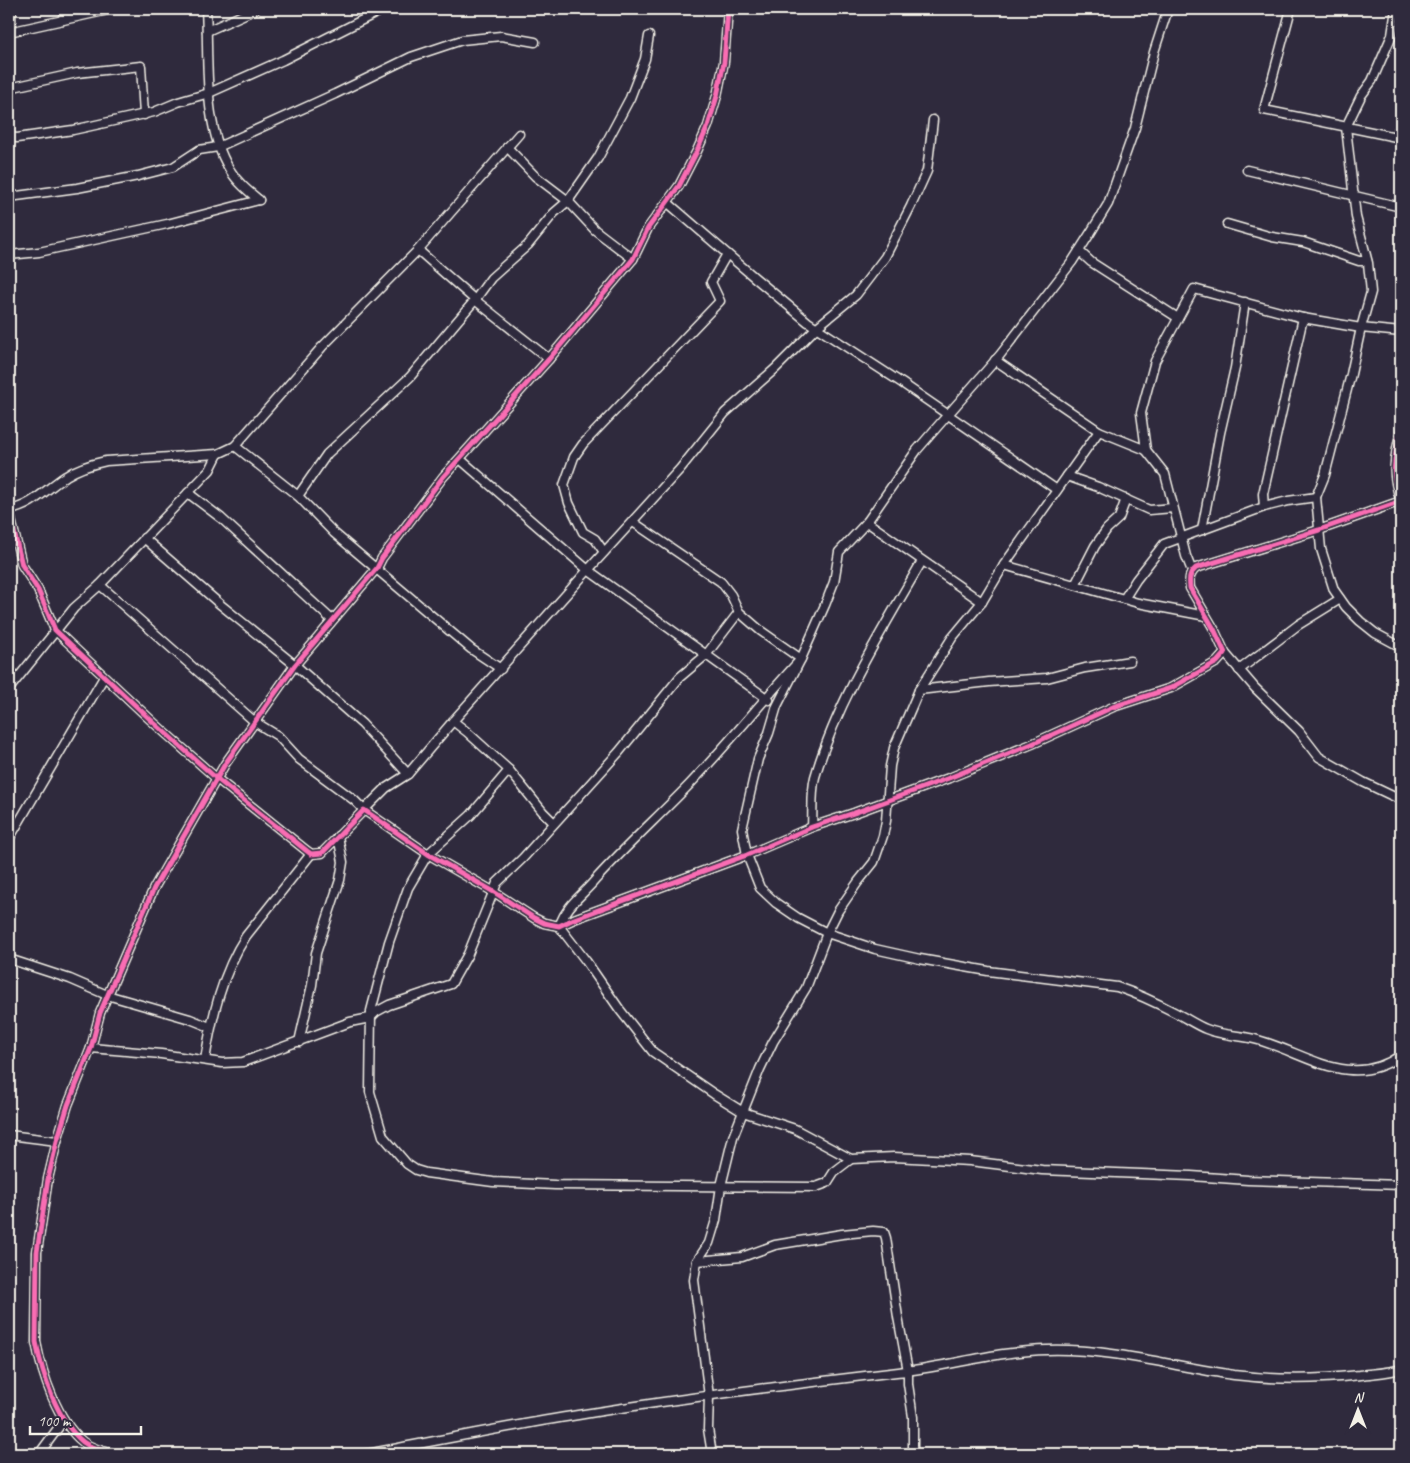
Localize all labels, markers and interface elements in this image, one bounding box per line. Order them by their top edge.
north arrow [1332,1386,1382,1436]
text: N [1354,1389,1365,1406]
scale bar [30,1403,141,1435]
text: 100 m [38,1412,72,1431]

